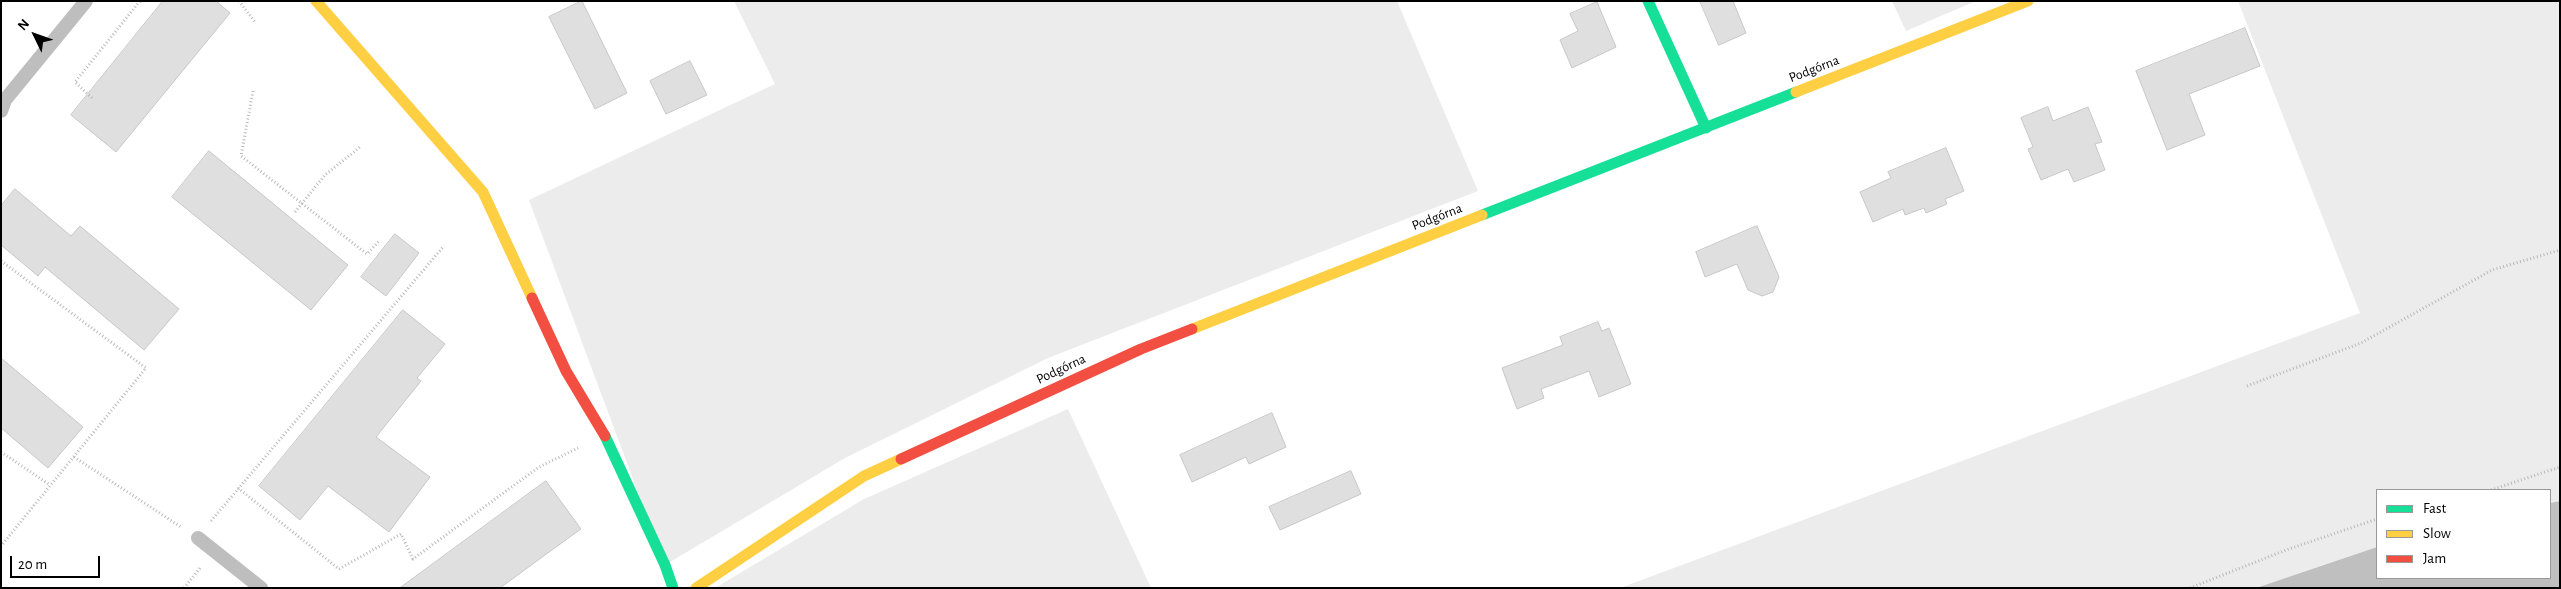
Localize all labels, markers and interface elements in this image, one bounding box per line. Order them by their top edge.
north arrow [10,10,60,60]
text: N [15,17,32,33]
street label: Podgórna [1786,52,1842,86]
street label: Podgórna [1409,200,1465,234]
street label: Podgórna [1034,350,1088,388]
legend [2376,489,2551,579]
text: Fast [2423,501,2446,516]
text: Slow [2423,526,2451,541]
scale bar [12,546,102,578]
text: Jam [2423,551,2446,566]
text: 20 m [18,557,47,572]

